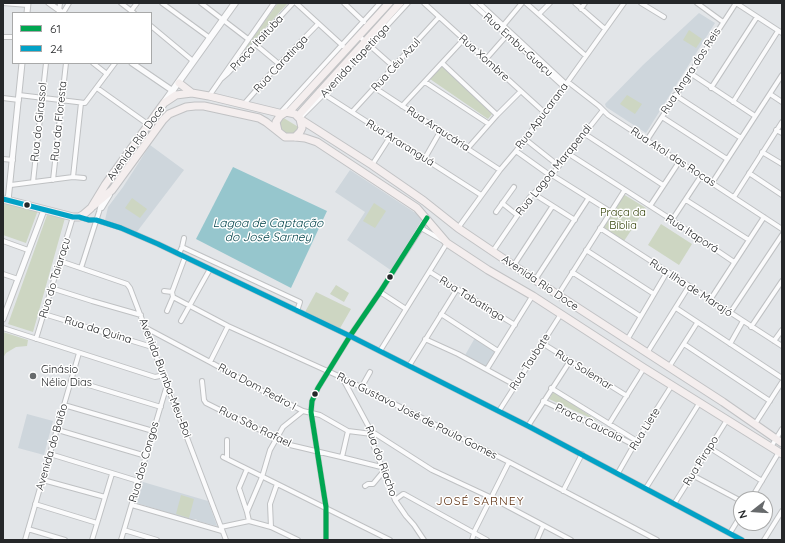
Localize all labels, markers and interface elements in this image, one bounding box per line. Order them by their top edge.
street label: Rua Embu-Guaçu [480,10,556,80]
legend [12,12,152,64]
street label: Praça Itaituba [228,12,286,74]
text: 61 [50,21,61,36]
street label: Avenida Itapetinga [318,21,392,101]
street label: Rua Angra dos Reis [658,26,724,116]
street label: Rua Xombre [456,32,512,84]
street label: Rua Caratinga [251,33,311,95]
street label: Rua Céu Azul [369,36,423,94]
text: 24 [50,41,63,56]
street label: Rua da Floresta [48,80,70,162]
street label: Rua Apucarana [513,80,571,152]
street label: Rua do Girassol [28,82,50,162]
street label: Avenida Rio Doce [104,103,168,183]
street label: Rua Araucária [404,104,472,154]
street label: Rua Araranguá [363,117,437,169]
street label: Rua Lagoa Marapendi [513,122,595,218]
street label: Rua Atol das Rocas [628,124,718,190]
unlabelled marker [22,200,32,210]
park label: Praça da Bíblia [600,206,646,232]
street label: Rua Itaporá [663,212,721,256]
water label: Lagoa de Captação do José Sarney [213,216,323,244]
street label: Rua do Taiaraçu [36,236,74,320]
street label: Avenida Rio Doce [499,252,581,314]
street label: Rua Ilha de Marajó [647,256,735,320]
unlabelled marker [385,272,395,282]
street label: Rua Tabatinga [437,274,507,324]
street label: Rua da Quina [63,314,133,346]
street label: Avenida Bumba-Meu-Boi [136,316,194,440]
street label: Rua Taubate [507,331,553,393]
street label: Rua Solemar [553,347,615,393]
street label: Rua Dom Pedro I [216,361,298,413]
place label: Ginásio Nélio Dias [41,363,92,389]
street label: Rua Gustavo José de Paula Gomes [335,370,499,462]
marker: Ginásio Nélio Dias [28,371,38,381]
unlabelled marker [310,389,320,399]
street label: Praça Caucaia [553,401,625,445]
street label: Avenida do Baião [33,402,71,492]
street label: Rua São Rafael [217,404,293,450]
street label: Rua Liete [627,405,663,453]
street label: Rua dos Congos [126,420,162,504]
street label: Rua do Riacho [362,424,400,498]
street label: Rua Pirapo [681,434,721,488]
north arrow [733,491,773,531]
district label: JOSÉ SARNEY [436,494,524,508]
text: N [735,508,750,520]

